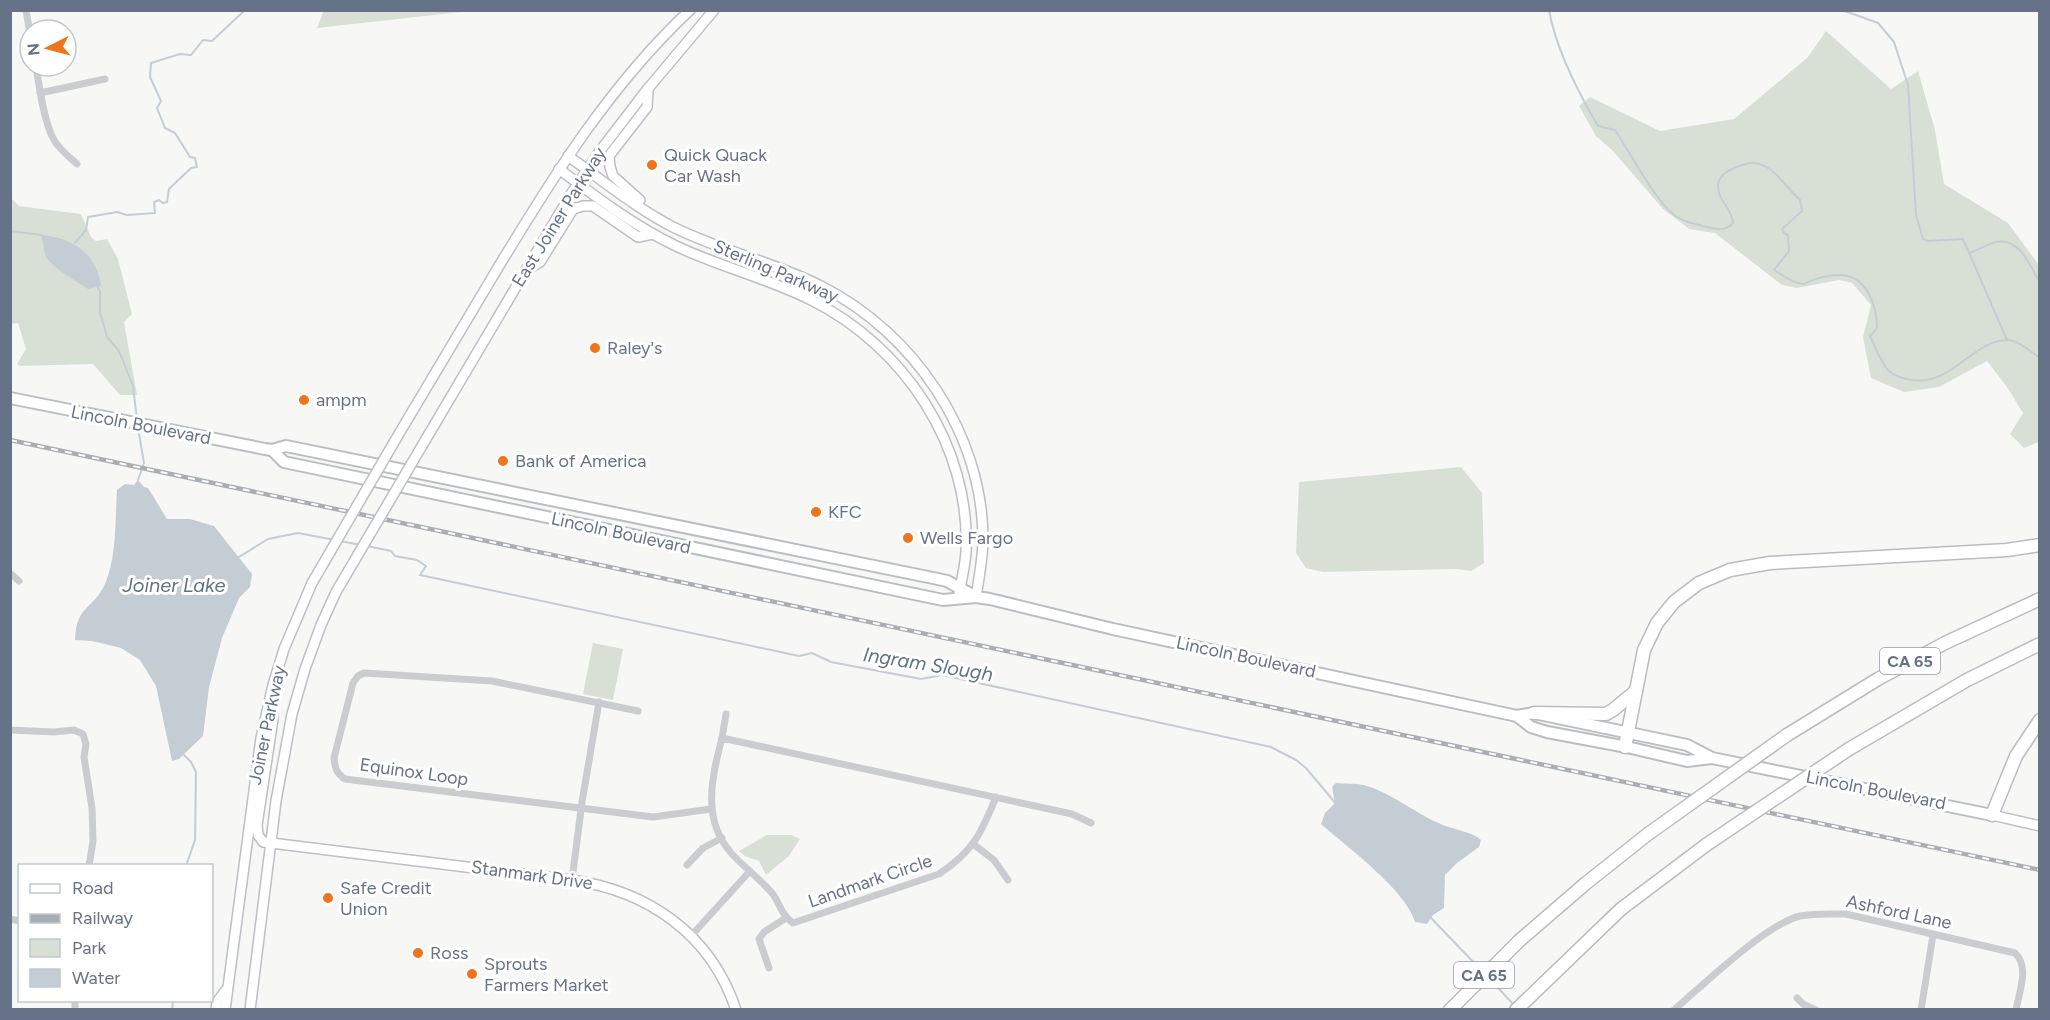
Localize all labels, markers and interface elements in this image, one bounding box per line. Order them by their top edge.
north arrow [18,18,78,78]
text: N [23,42,44,57]
street label: East Joiner Parkway [507,143,611,291]
place label: Quick Quack Car Wash [664,144,767,187]
marker: Quick Quack Car Wash [645,158,659,172]
street label: Sterling Parkway [710,235,842,307]
place label: Raley's [607,337,662,359]
marker: Raley's [588,341,602,355]
place label: ampm [316,389,366,411]
marker: ampm [297,393,311,407]
street label: Lincoln Boulevard [69,401,213,449]
place label: Bank of America [515,450,646,472]
marker: Bank of America [496,454,510,468]
place label: KFC [828,501,862,523]
marker: KFC [809,505,823,519]
street label: Lincoln Boulevard [549,507,693,559]
place label: Wells Fargo [920,527,1013,549]
marker: Wells Fargo [901,531,915,545]
water label: Joiner Lake [122,573,226,597]
street label: Lincoln Boulevard [1174,631,1318,683]
water label: Ingram Slough [861,642,995,686]
road number: CA 65 [1880,648,1940,674]
street label: Joiner Parkway [244,663,290,786]
street label: Equinox Loop [358,753,470,791]
street label: Lincoln Boulevard [1804,766,1948,814]
street label: Landmark Circle [805,849,935,913]
street label: Stanmark Drive [470,856,594,894]
legend [18,864,213,1002]
text: Road [72,877,113,899]
place label: Safe Credit Union [340,877,432,920]
street label: Ashford Lane [1844,890,1954,934]
marker: Safe Credit Union [321,891,335,905]
text: Railway [72,907,134,929]
text: Park [72,937,107,959]
place label: Ross [430,942,468,964]
marker: Ross [411,946,425,960]
place label: Sprouts Farmers Market [484,953,609,996]
road number: CA 65 [1454,962,1514,988]
text: Water [72,967,120,989]
marker: Sprouts Farmers Market [465,967,479,981]

